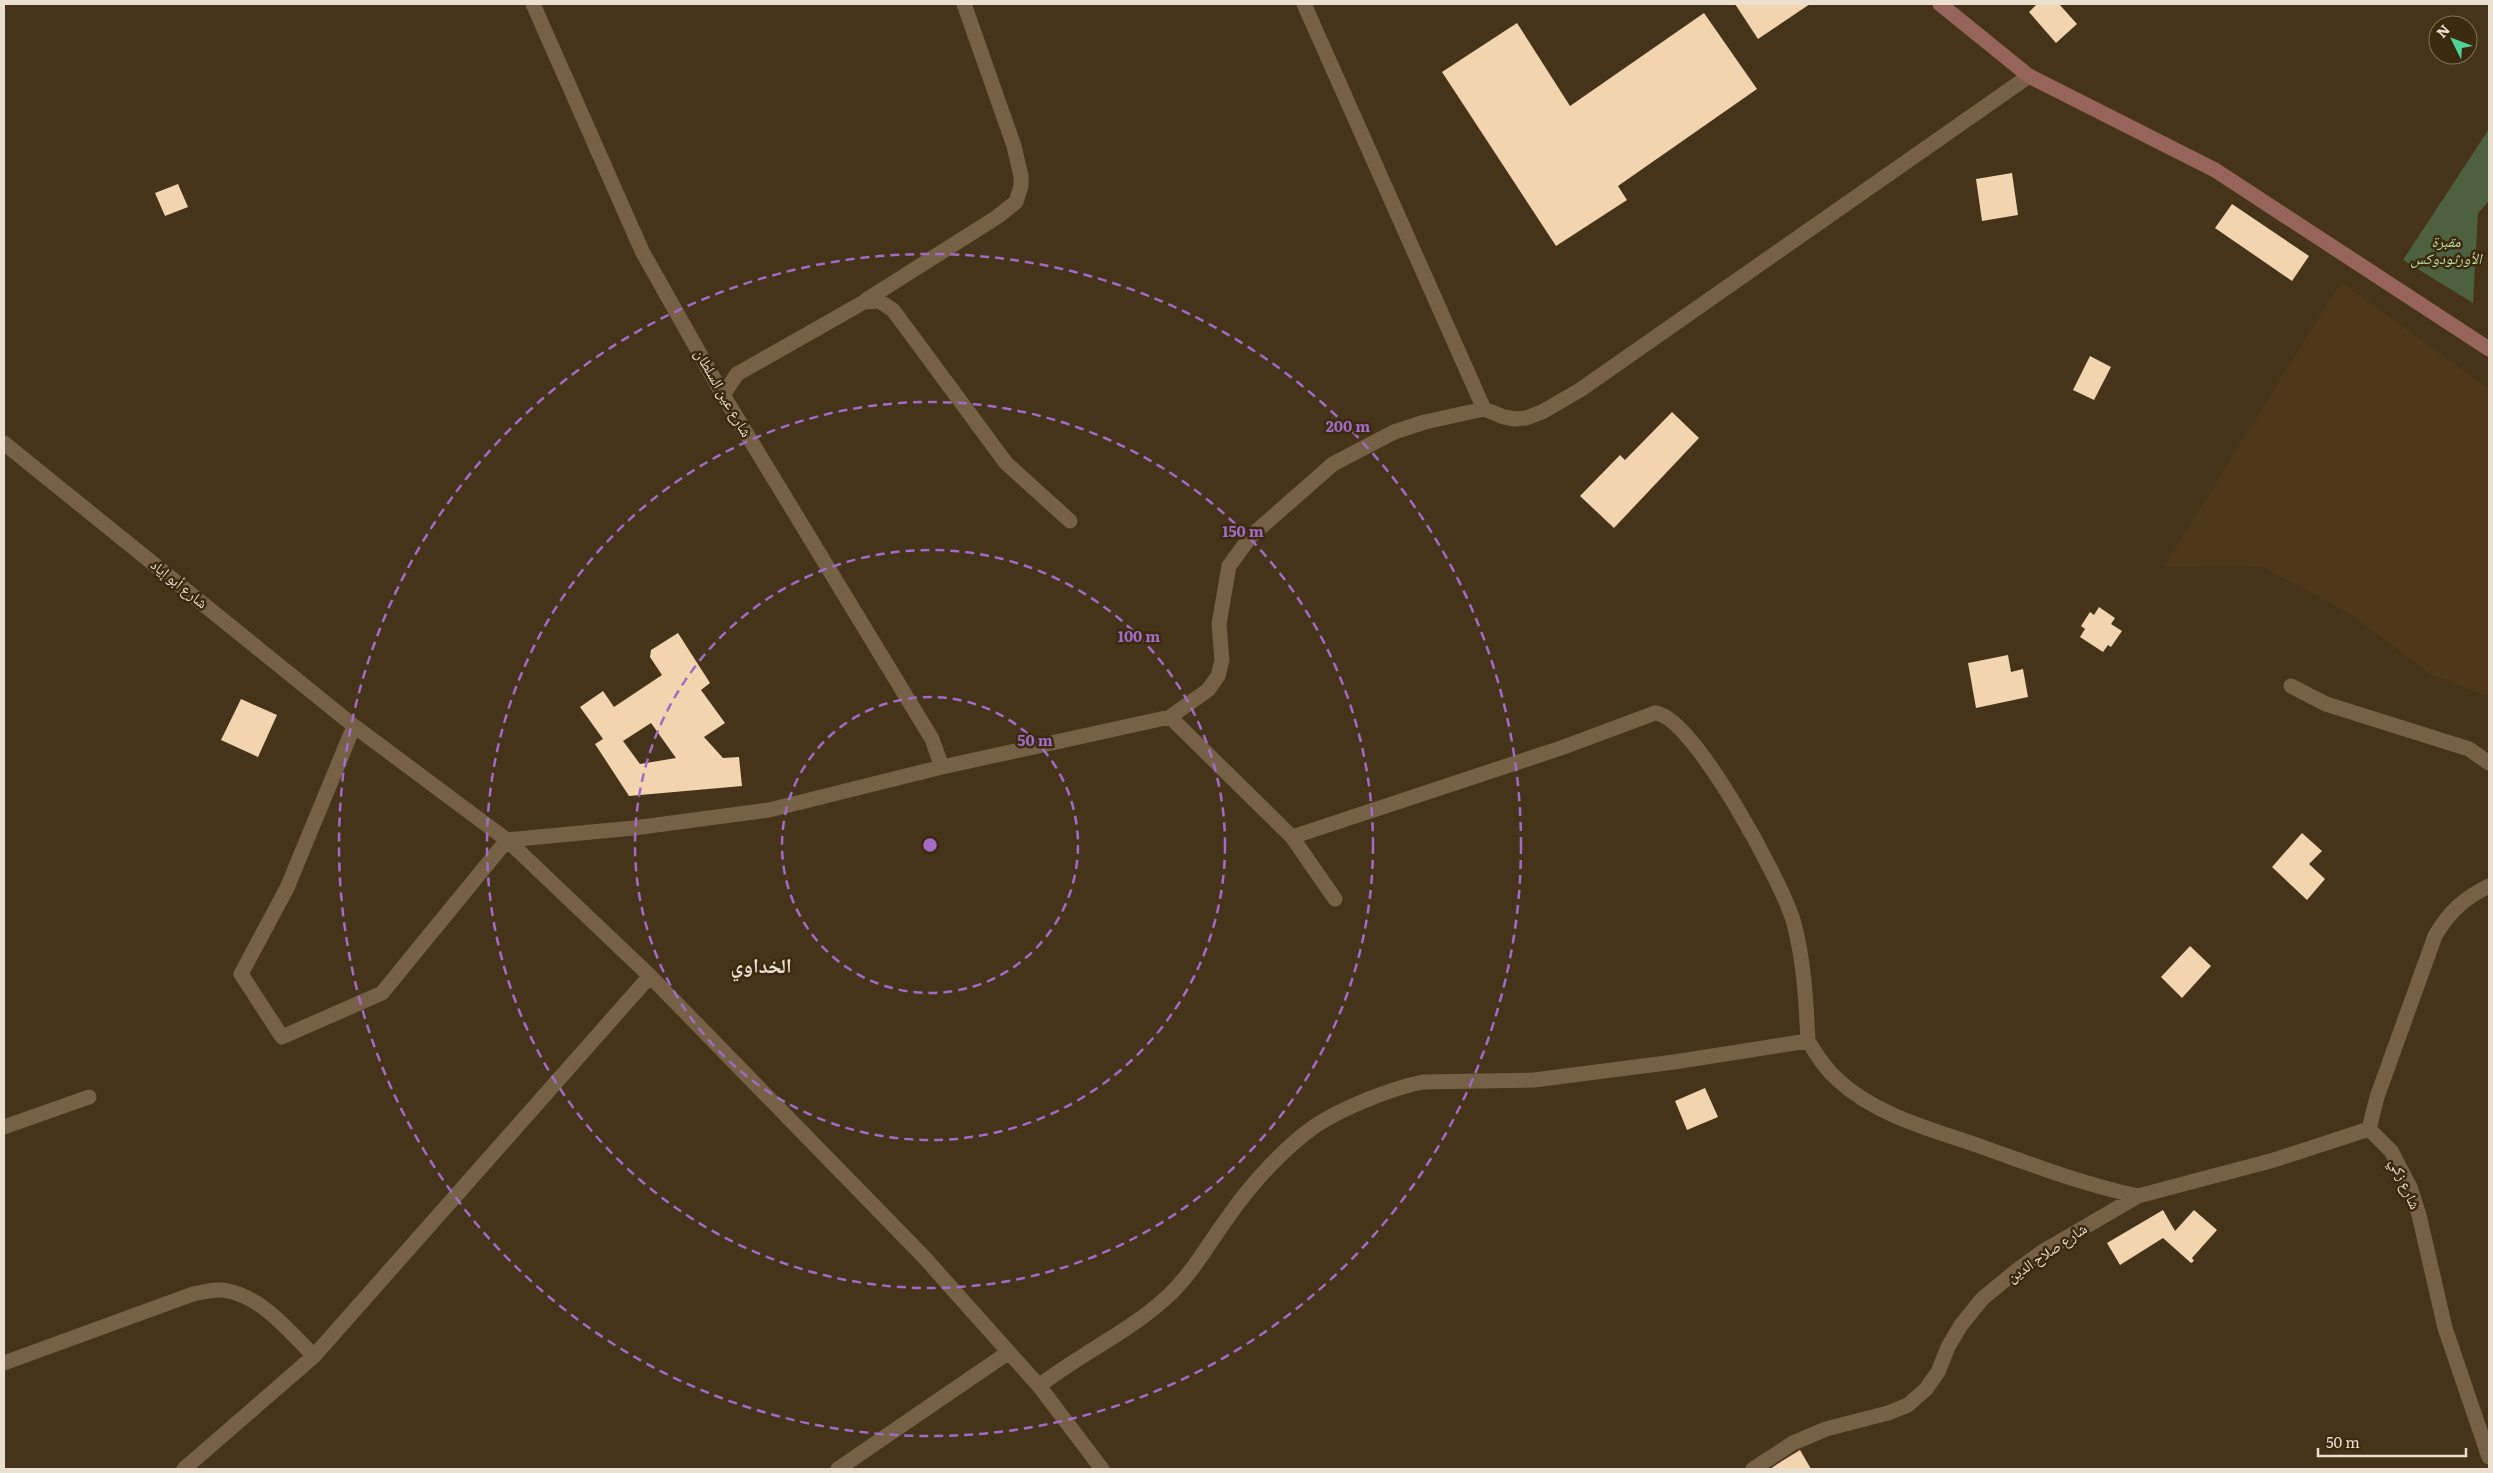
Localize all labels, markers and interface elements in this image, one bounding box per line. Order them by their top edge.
north arrow [2428,15,2478,65]
text: N [2431,19,2454,42]
park label: مقبرة الأورثودوكس [2410,229,2483,269]
street label: شارع عين السلطان [690,344,759,441]
text: 200 m [1326,414,1370,437]
text: 150 m [1222,519,1264,542]
street label: شارع أبو إياد [146,553,214,613]
text: 100 m [1118,624,1160,647]
text: 50 m [1017,728,1053,751]
centre of rings [921,836,939,854]
district label: الخداوي [730,949,792,982]
street label: شارع زكي [2383,1154,2428,1214]
street label: شارع صلاح الدين [2001,1216,2091,1287]
scale bar [2318,1426,2466,1458]
text: 50 m [2326,1430,2360,1453]

